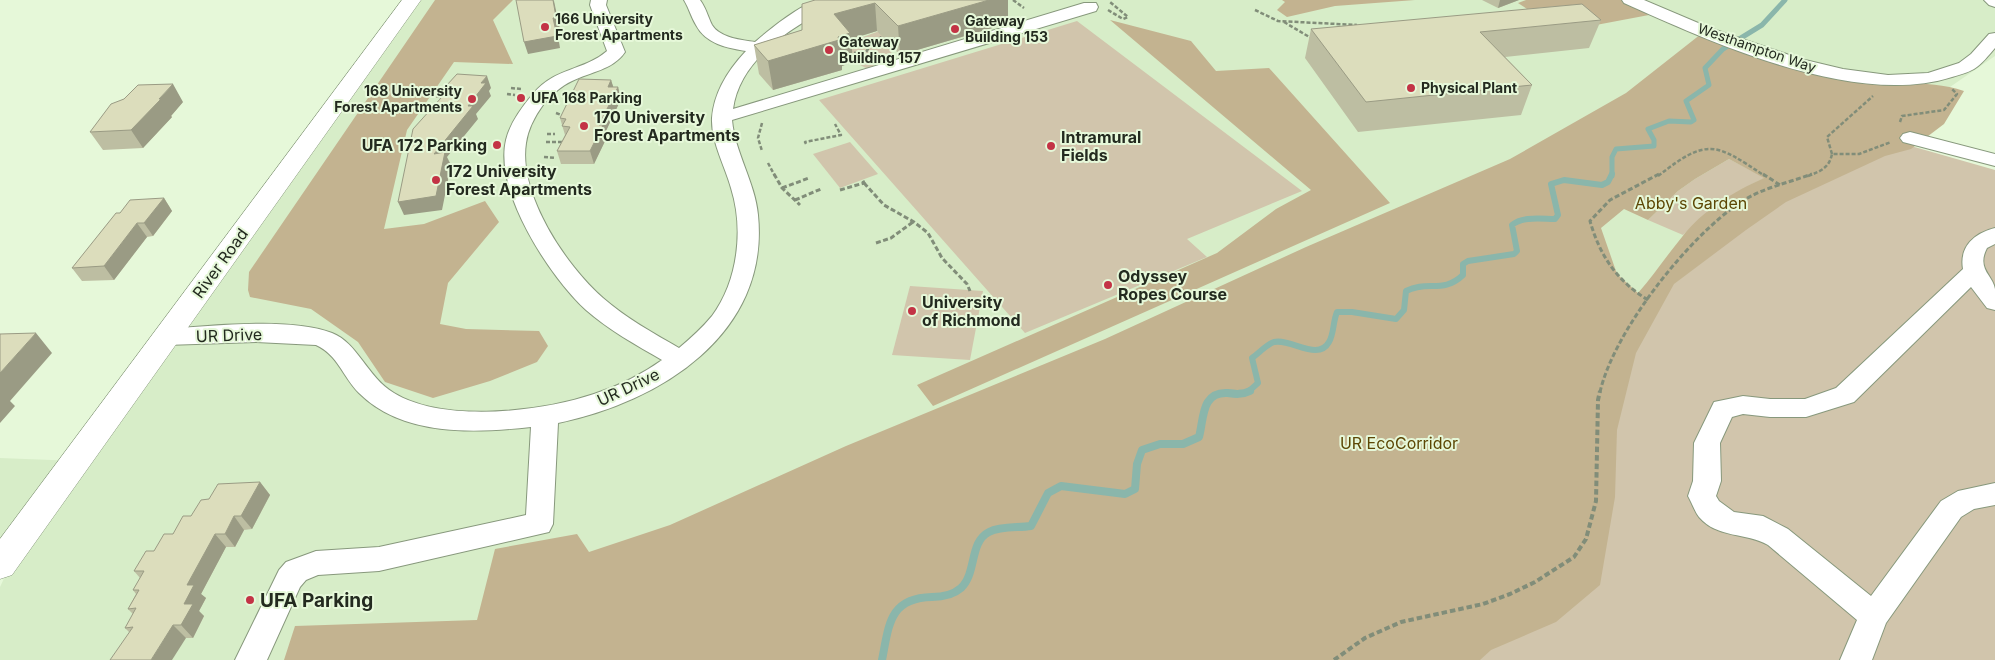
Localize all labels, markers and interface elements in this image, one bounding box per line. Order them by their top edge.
place label: 166 University Forest Apartments [555,10,683,43]
place label: Gateway Building 153 [965,12,1048,45]
street label: Westhampton Way [1696,19,1819,76]
marker: 166 University Forest Apartments [539,21,551,33]
marker: Gateway Building 153 [949,23,961,35]
place label: Gateway Building 157 [839,33,921,66]
marker: Gateway Building 157 [823,44,835,56]
place label: Physical Plant [1421,79,1517,96]
place label: 168 University Forest Apartments [334,82,463,115]
marker: Physical Plant [1405,82,1417,94]
place label: UFA 168 Parking [531,89,642,106]
marker: UFA 168 Parking [515,92,527,104]
marker: 168 University Forest Apartments [466,93,478,105]
place label: 170 University Forest Apartments [594,107,740,145]
marker: 170 University Forest Apartments [578,120,590,132]
place label: Intramural Fields [1061,127,1141,165]
place label: UFA 172 Parking [362,135,487,155]
marker: UFA 172 Parking [491,139,503,151]
marker: Intramural Fields [1045,140,1057,152]
place label: 172 University Forest Apartments [446,161,592,199]
marker: 172 University Forest Apartments [430,174,442,186]
park label: Abby's Garden [1635,193,1747,213]
street label: River Road [188,224,252,302]
place label: Odyssey Ropes Course [1118,266,1227,304]
marker: Odyssey Ropes Course [1102,279,1114,291]
place label: University of Richmond [922,292,1021,330]
marker: University of Richmond [906,305,918,317]
street label: UR Drive [195,324,263,346]
street label: UR Drive [594,364,662,410]
park label: UR EcoCorridor [1340,433,1458,453]
place label: UFA Parking [260,589,373,612]
marker: UFA Parking [244,594,256,606]

